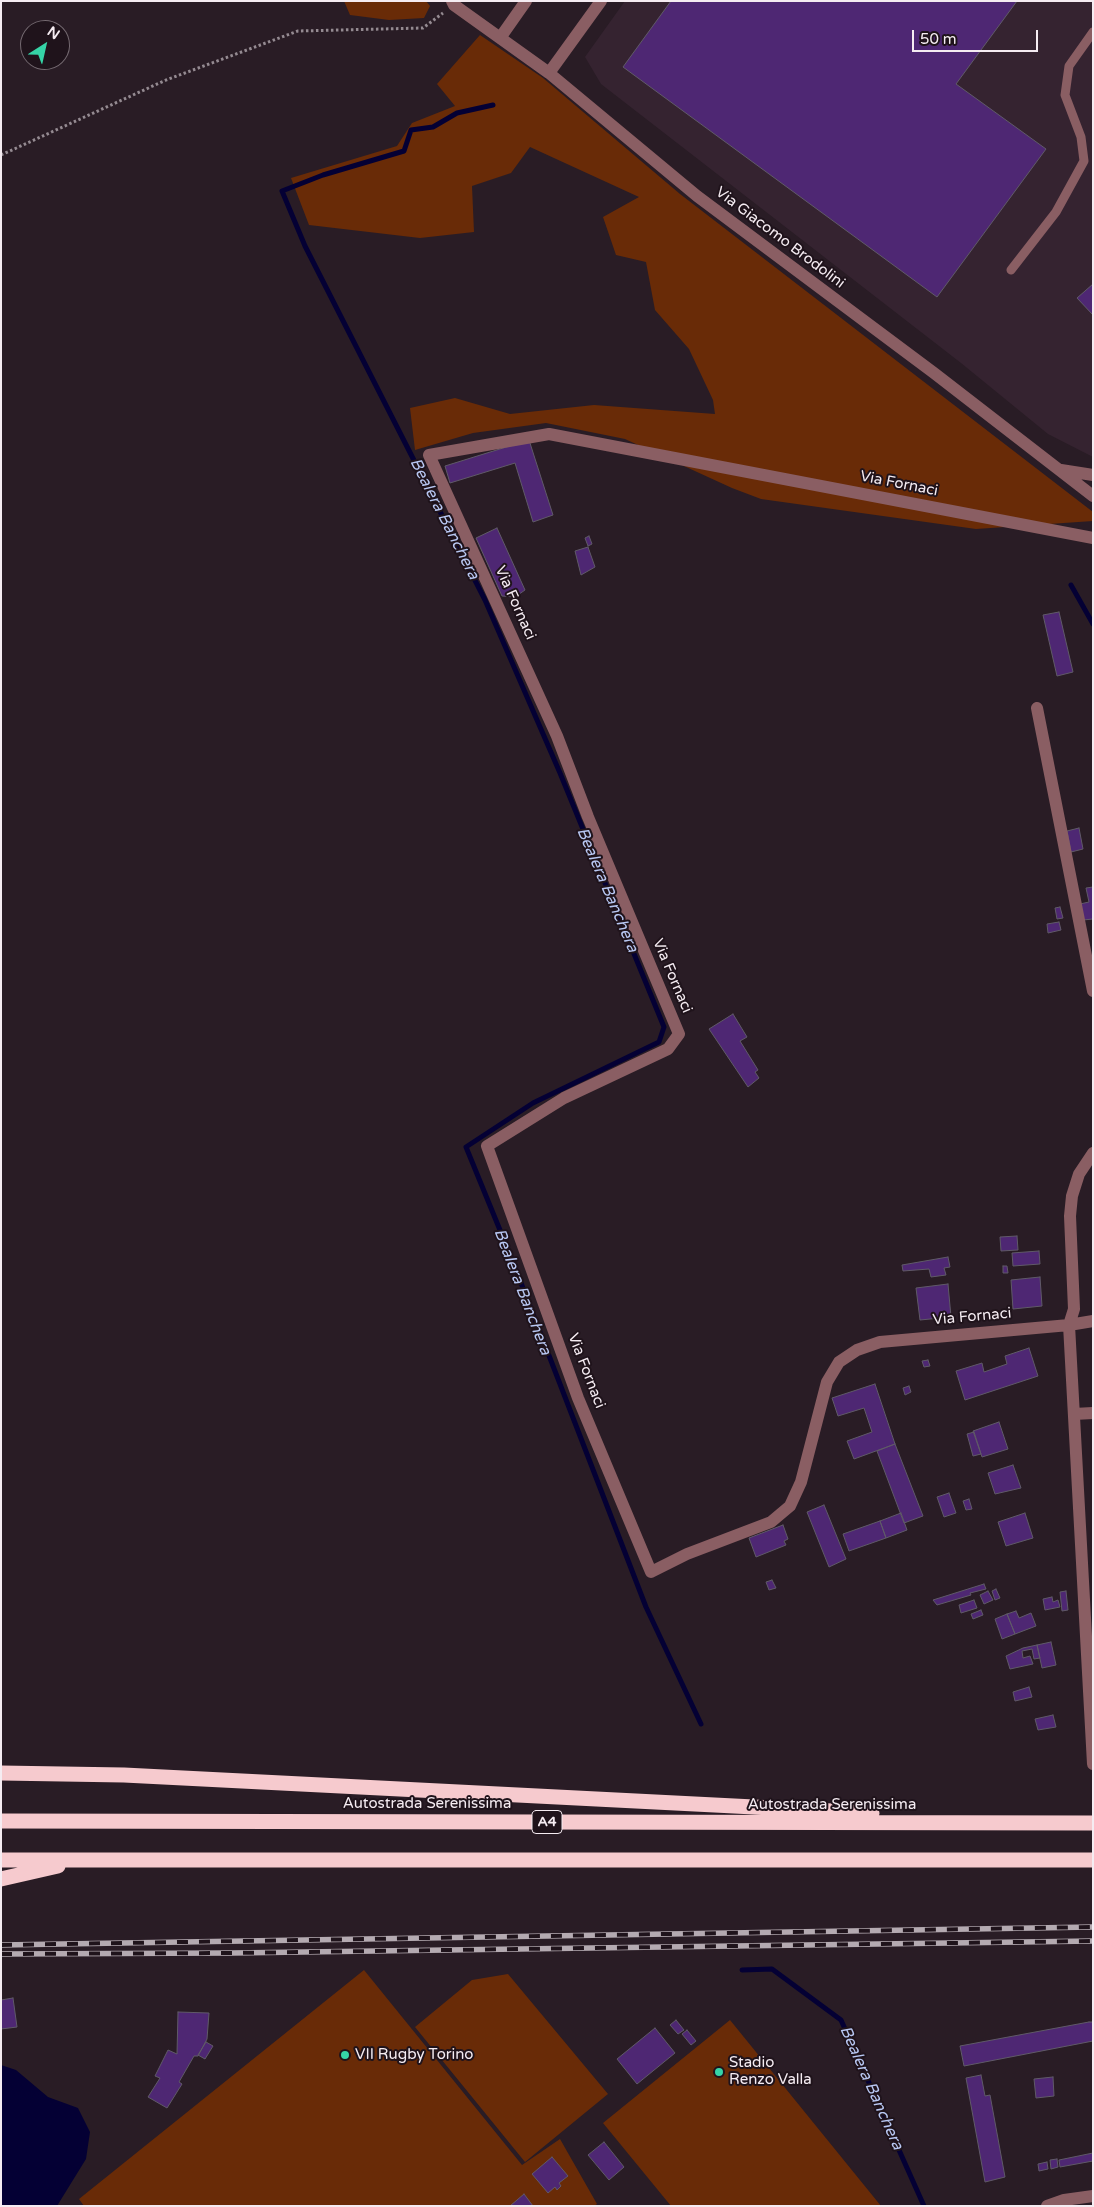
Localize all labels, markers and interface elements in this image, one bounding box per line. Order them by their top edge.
north arrow [20,20,70,70]
scale bar [914,20,1040,52]
text: N [44,23,63,43]
text: 50 m [920,30,957,48]
street label: Via Giacomo Brodolini [712,183,848,293]
water label: Bealera Banchera [405,455,483,583]
street label: Via Fornaci [859,468,939,500]
street label: Via Fornaci [491,563,539,643]
water label: Bealera Banchera [572,825,642,955]
street label: Via Fornaci [648,936,696,1016]
water label: Bealera Banchera [489,1226,555,1358]
street label: Via Fornaci [932,1305,1012,1329]
street label: Via Fornaci [563,1331,609,1411]
street label: Autostrada Serenissima [343,1795,511,1813]
street label: Autostrada Serenissima [748,1796,916,1814]
road number: A4 [532,1810,562,1834]
water label: Bealera Banchera [835,2023,907,2153]
place label: VII Rugby Torino [355,2046,473,2064]
marker: VII Rugby Torino [339,2049,351,2061]
place label: Stadio Renzo Valla [729,2054,812,2089]
marker: Stadio Renzo Valla [713,2066,725,2078]

